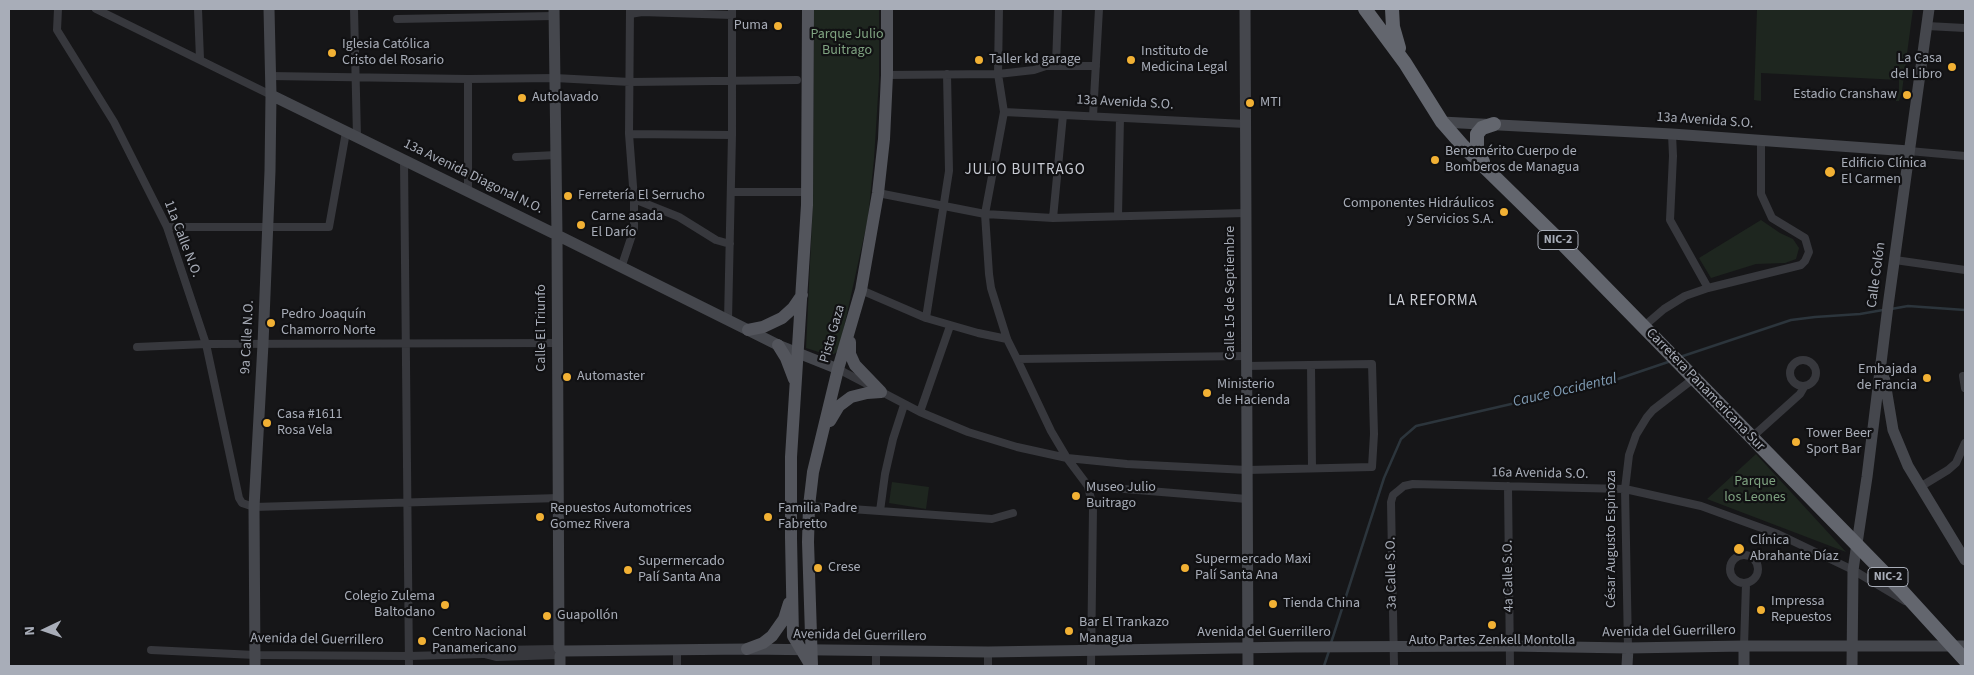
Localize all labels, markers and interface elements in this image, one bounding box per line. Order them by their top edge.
place label: Puma [734,18,768,34]
marker: Puma [772,20,784,32]
park label: Parque Julio Buitrago [810,27,884,59]
place label: Iglesia Católica Cristo del Rosario [342,37,444,70]
place label: Instituto de Medicina Legal [1141,44,1228,76]
marker: Iglesia Católica Cristo del Rosario [326,47,338,59]
place label: La Casa del Libro [1891,51,1942,84]
place label: Taller kd garage [989,52,1081,68]
marker: Taller kd garage [973,54,985,66]
marker: Instituto de Medicina Legal [1125,54,1137,66]
marker: La Casa del Libro [1946,61,1958,73]
place label: Estadio Cranshaw [1793,87,1897,103]
marker: Estadio Cranshaw [1901,89,1913,101]
place label: Autolavado [532,90,599,106]
marker: Autolavado [516,92,528,104]
street label: 13a Avenida S.O. [1076,92,1174,114]
place label: MTI [1260,95,1281,111]
marker: MTI [1244,97,1256,109]
street label: 13a Avenida S.O. [1656,109,1754,133]
street label: 13a Avenida Diagonal N.O. [400,136,546,218]
place label: Benemérito Cuerpo de Bomberos de Managua [1445,144,1579,176]
marker: Benemérito Cuerpo de Bomberos de Managua [1429,154,1441,166]
place label: Edificio Clínica El Carmen [1841,156,1927,188]
district label: JULIO BUITRAGO [963,162,1087,180]
marker: Edificio Clínica El Carmen [1823,165,1837,179]
place label: Ferretería El Serrucho [578,188,705,204]
marker: Ferretería El Serrucho [562,190,574,202]
place label: Componentes Hidráulicos y Servicios S.A. [1343,196,1494,228]
street label: 11a Calle N.O. [160,198,204,280]
marker: Componentes Hidráulicos y Servicios S.A. [1498,206,1510,218]
place label: Carne asada El Darío [591,209,663,242]
marker: Carne asada El Darío [575,219,587,231]
street label: Calle 15 de Septiembre [1223,226,1239,360]
road number: NIC-2 [1538,230,1578,250]
street label: Calle Colón [1864,241,1890,309]
street label: Calle El Triunfo [534,284,550,372]
district label: LA REFORMA [1387,293,1479,311]
street label: 9a Calle N.O. [238,300,258,374]
street label: Pista Gaza [817,303,849,365]
place label: Pedro Joaquín Chamorro Norte [281,307,376,340]
marker: Pedro Joaquín Chamorro Norte [265,317,277,329]
street label: Carretera Panamericana Sur [1642,325,1768,455]
place label: Embajada de Francia [1857,362,1917,394]
place label: Automaster [577,369,645,385]
water label: Cauce Occidental [1511,370,1619,412]
marker: Automaster [561,371,573,383]
marker: Embajada de Francia [1921,372,1933,384]
place label: Ministerio de Hacienda [1217,377,1290,410]
marker: Ministerio de Hacienda [1201,387,1213,399]
place label: Casa #1611 Rosa Vela [277,407,343,440]
marker: Casa #1611 Rosa Vela [261,417,273,429]
place label: Tower Beer Sport Bar [1806,426,1872,458]
marker: Tower Beer Sport Bar [1790,436,1802,448]
street label: 16a Avenida S.O. [1491,465,1589,483]
street label: César Augusto Espinoza [1604,470,1620,608]
park label: Parque los Leones [1724,474,1786,507]
place label: Museo Julio Buitrago [1086,480,1156,512]
marker: Museo Julio Buitrago [1070,490,1082,502]
place label: Repuestos Automotrices Gomez Rivera [550,501,692,534]
place label: Familia Padre Fabretto [778,501,857,534]
marker: Repuestos Automotrices Gomez Rivera [534,511,546,523]
marker: Familia Padre Fabretto [762,511,774,523]
place label: Clínica Abrahante Díaz [1750,533,1839,566]
street label: 3a Calle S.O. [1383,537,1401,609]
street label: 4a Calle S.O. [1500,540,1518,612]
marker: Clínica Abrahante Díaz [1732,542,1746,556]
place label: Supermercado Maxi Palí Santa Ana [1195,552,1311,584]
place label: Supermercado Palí Santa Ana [638,554,725,586]
place label: Crese [828,560,860,576]
marker: Crese [812,562,824,574]
marker: Supermercado Maxi Palí Santa Ana [1179,562,1191,574]
marker: Supermercado Palí Santa Ana [622,564,634,576]
road number: NIC-2 [1868,568,1908,586]
place label: Colegio Zulema Baltodano [344,589,435,622]
place label: Impressa Repuestos [1771,594,1832,626]
place label: Tienda China [1283,596,1360,612]
marker: Tienda China [1267,598,1279,610]
marker: Colegio Zulema Baltodano [439,599,451,611]
marker: Impressa Repuestos [1755,604,1767,616]
north arrow [20,605,70,655]
place label: Guapollón [557,608,618,624]
marker: Guapollón [541,610,553,622]
place label: Bar El Trankazo Managua [1079,615,1169,648]
marker: Auto Partes Zenkell Montolla [1486,619,1498,631]
street label: Avenida del Guerrillero [1602,622,1736,642]
place label: Centro Nacional Panamericano [432,625,526,658]
marker: Bar El Trankazo Managua [1063,625,1075,637]
street label: Avenida del Guerrillero [1197,625,1331,641]
text: N [20,626,40,636]
street label: Avenida del Guerrillero [793,626,927,646]
street label: Avenida del Guerrillero [250,630,384,650]
place label: Auto Partes Zenkell Montolla [1409,633,1575,649]
marker: Centro Nacional Panamericano [416,635,428,647]

